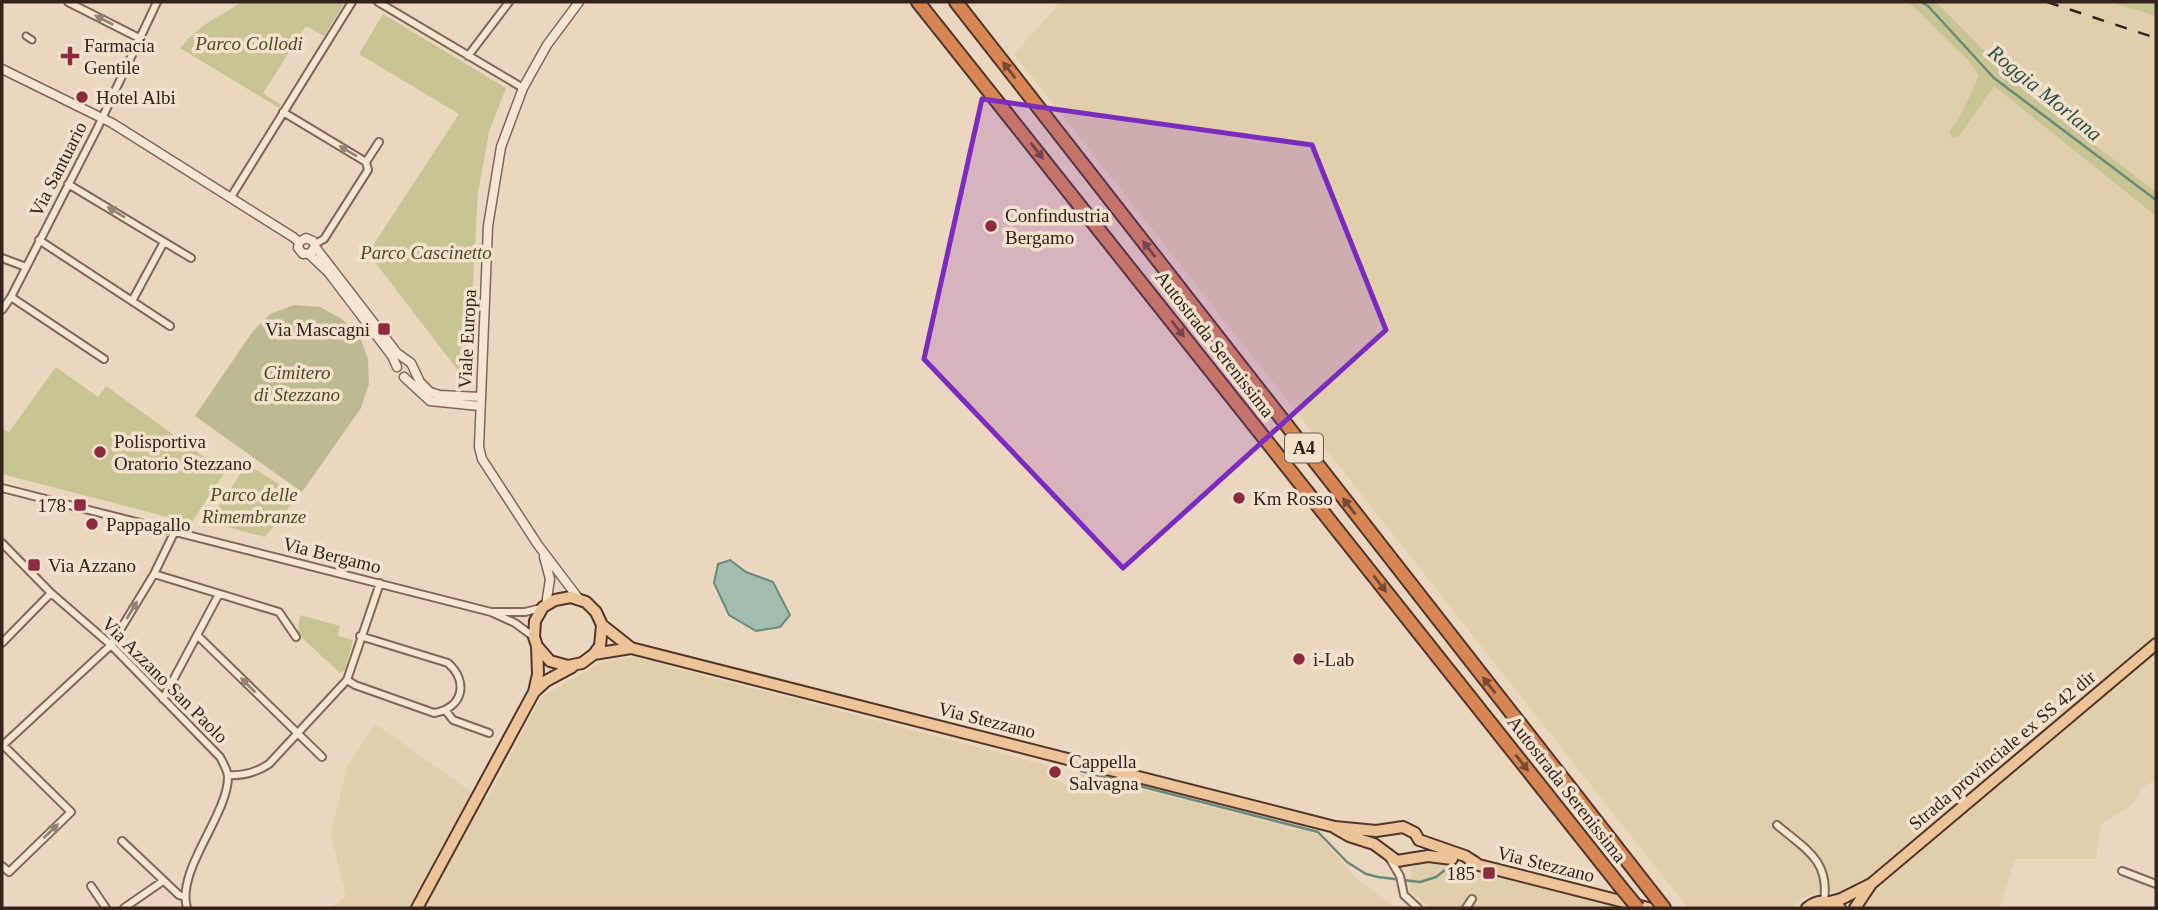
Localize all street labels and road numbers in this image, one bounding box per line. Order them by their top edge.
street label: Via Santuario [25,118,91,220]
street label: Autostrada Serenissima [1151,267,1279,422]
street label: Viale Europa [454,288,480,389]
road number: A4 [1285,434,1323,462]
street label: Via Bergamo [281,533,383,577]
street label: Via Azzano San Paolo [98,613,232,747]
street label: Strada provinciale ex SS 42 dir [1904,665,2100,834]
street label: Via Stezzano [936,698,1038,742]
street label: Autostrada Serenissima [1503,712,1631,867]
street label: Via Stezzano [1495,842,1597,886]

